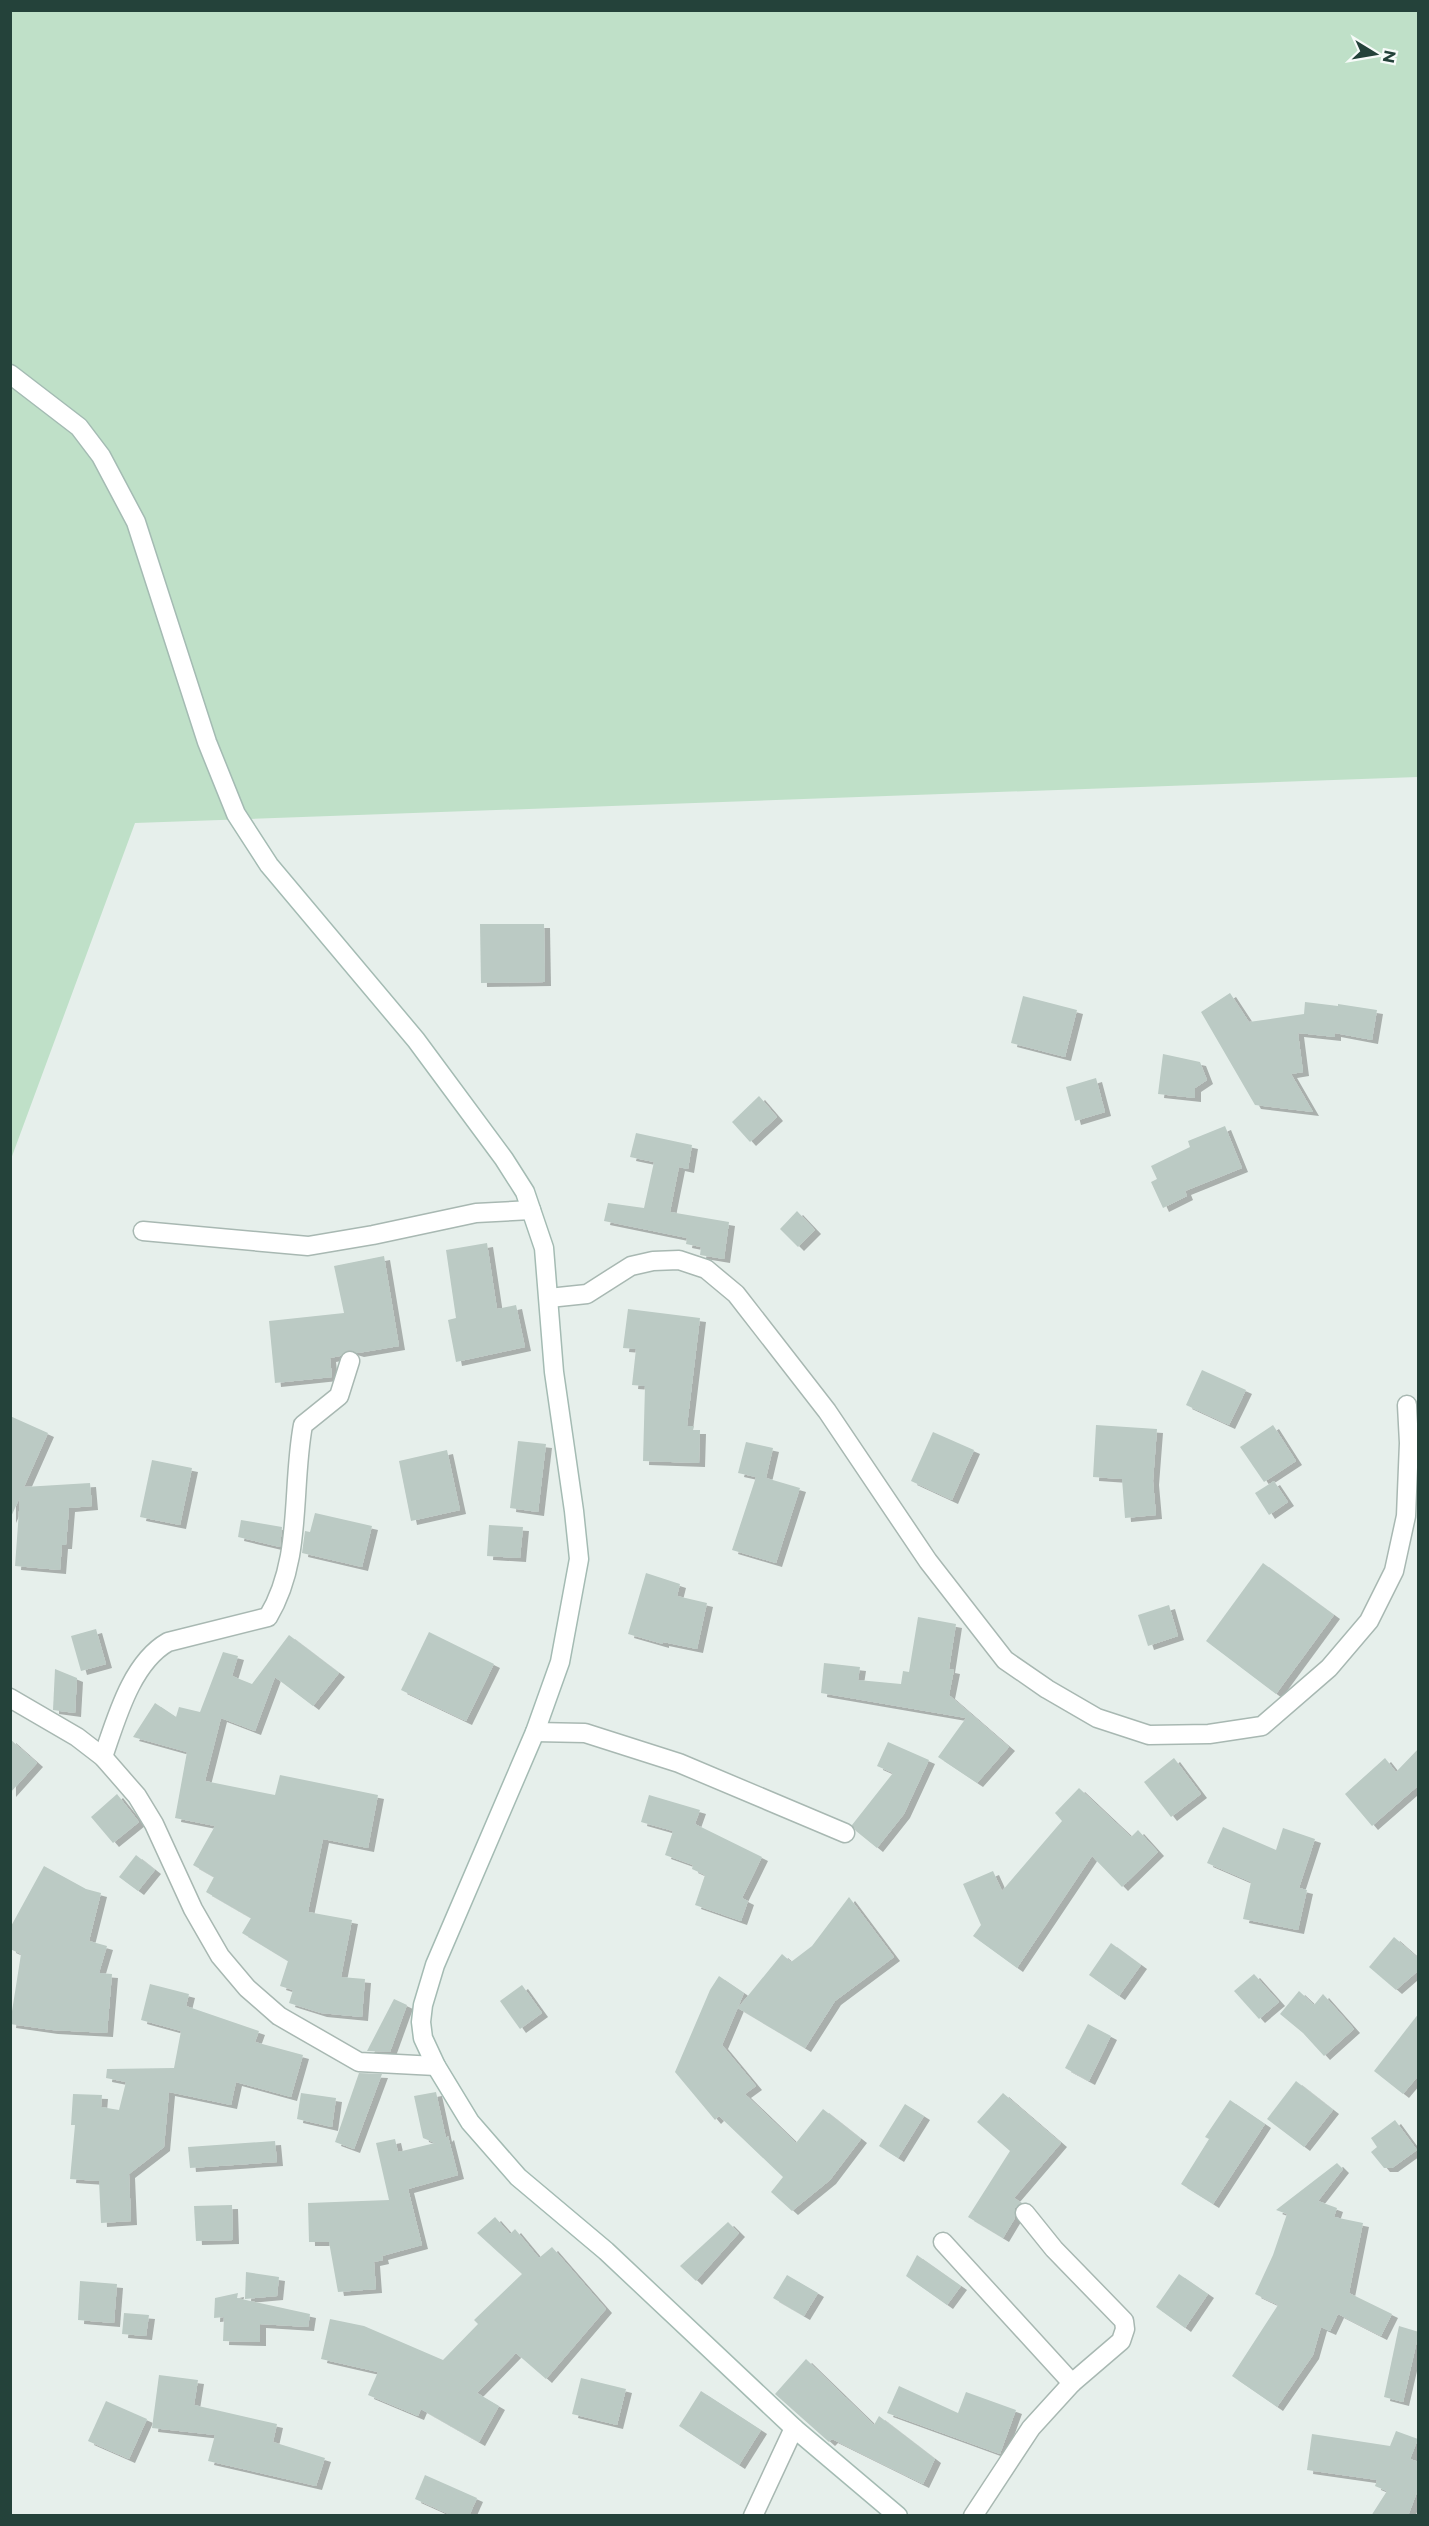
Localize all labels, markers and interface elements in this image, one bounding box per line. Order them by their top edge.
north arrow [1345,24,1405,84]
text: N [1379,49,1400,65]

